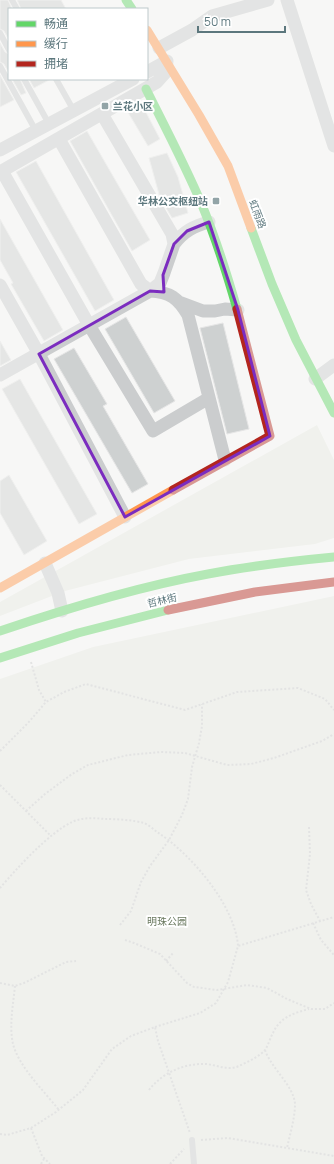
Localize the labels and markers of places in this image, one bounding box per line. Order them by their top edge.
place label: 兰花小区 [113,99,153,113]
marker: 兰花小区 [100,101,110,111]
place label: 华林公交枢纽站 [138,194,208,208]
marker: 华林公交枢纽站 [211,196,221,206]

